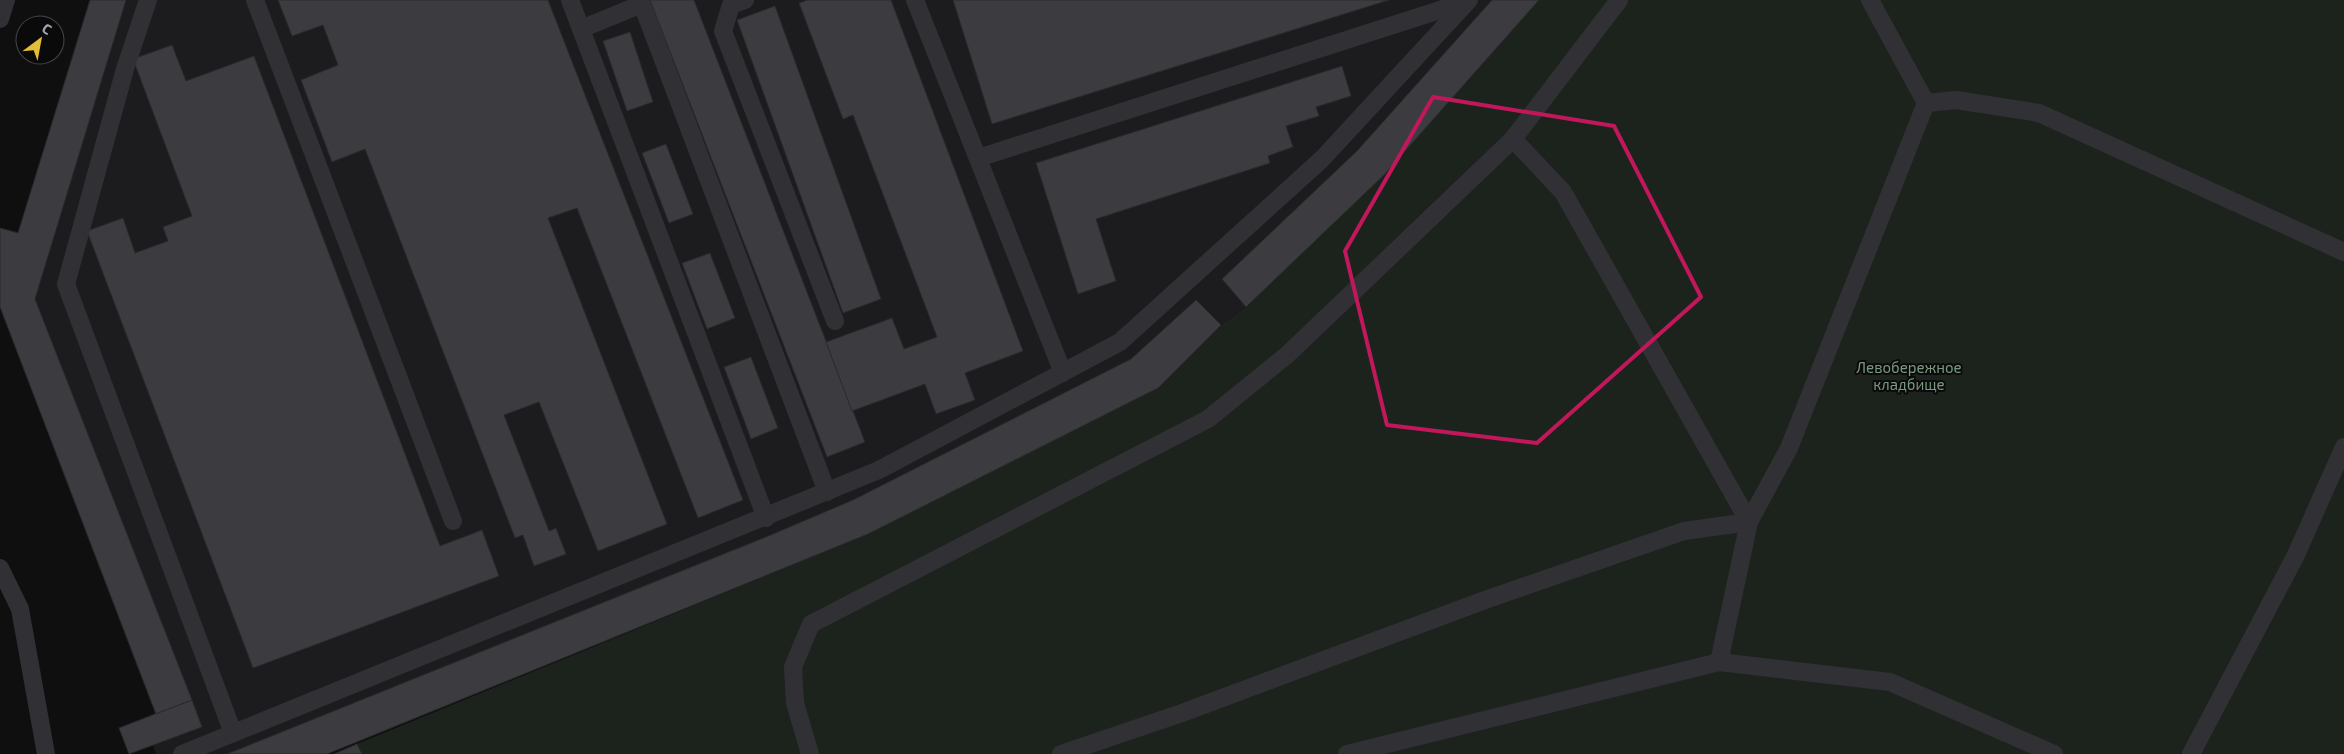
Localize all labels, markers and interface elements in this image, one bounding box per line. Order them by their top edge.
north arrow [15,15,65,65]
text: С [39,19,55,38]
park label: Левобережное кладбище [1856,358,1962,393]

